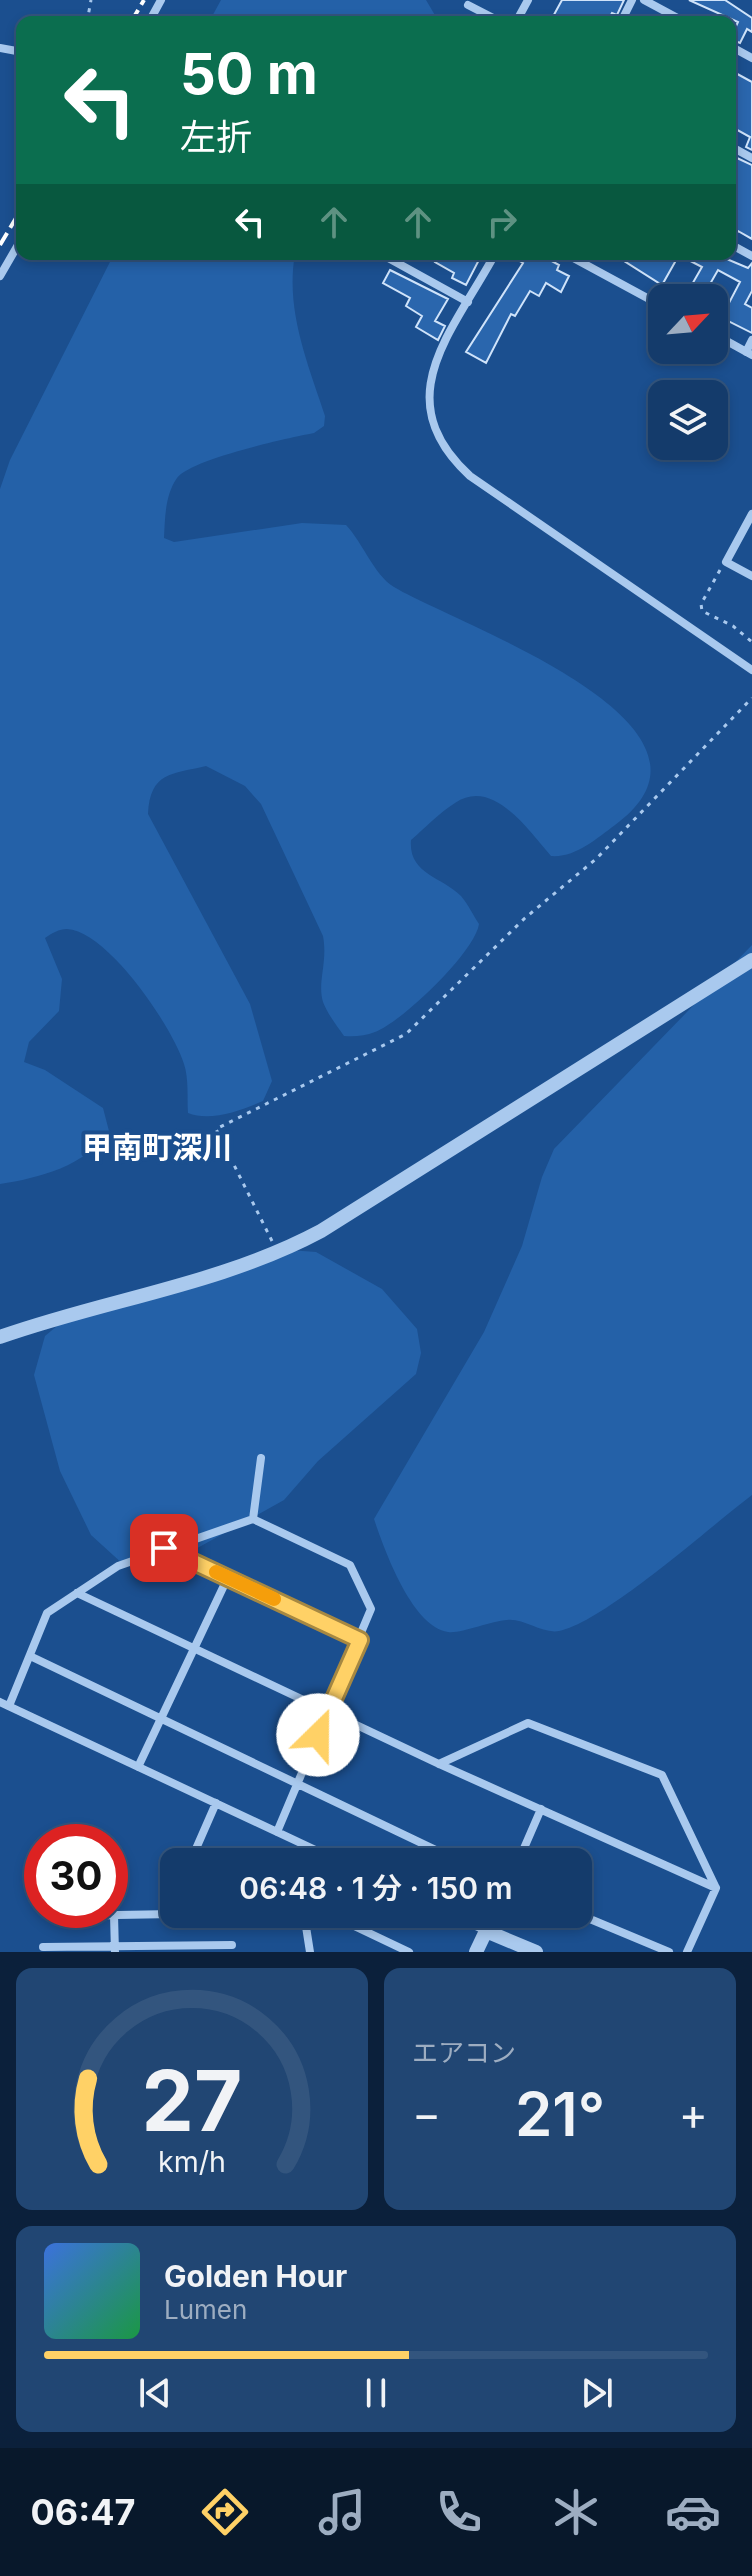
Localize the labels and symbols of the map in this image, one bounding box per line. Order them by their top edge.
north arrow [648,284,728,364]
district label: 甲南町深川 [82,1129,232,1165]
pin [130,1514,198,1582]
position arrow [276,1693,360,1777]
speed limit sign: 30 [24,1824,128,1928]

